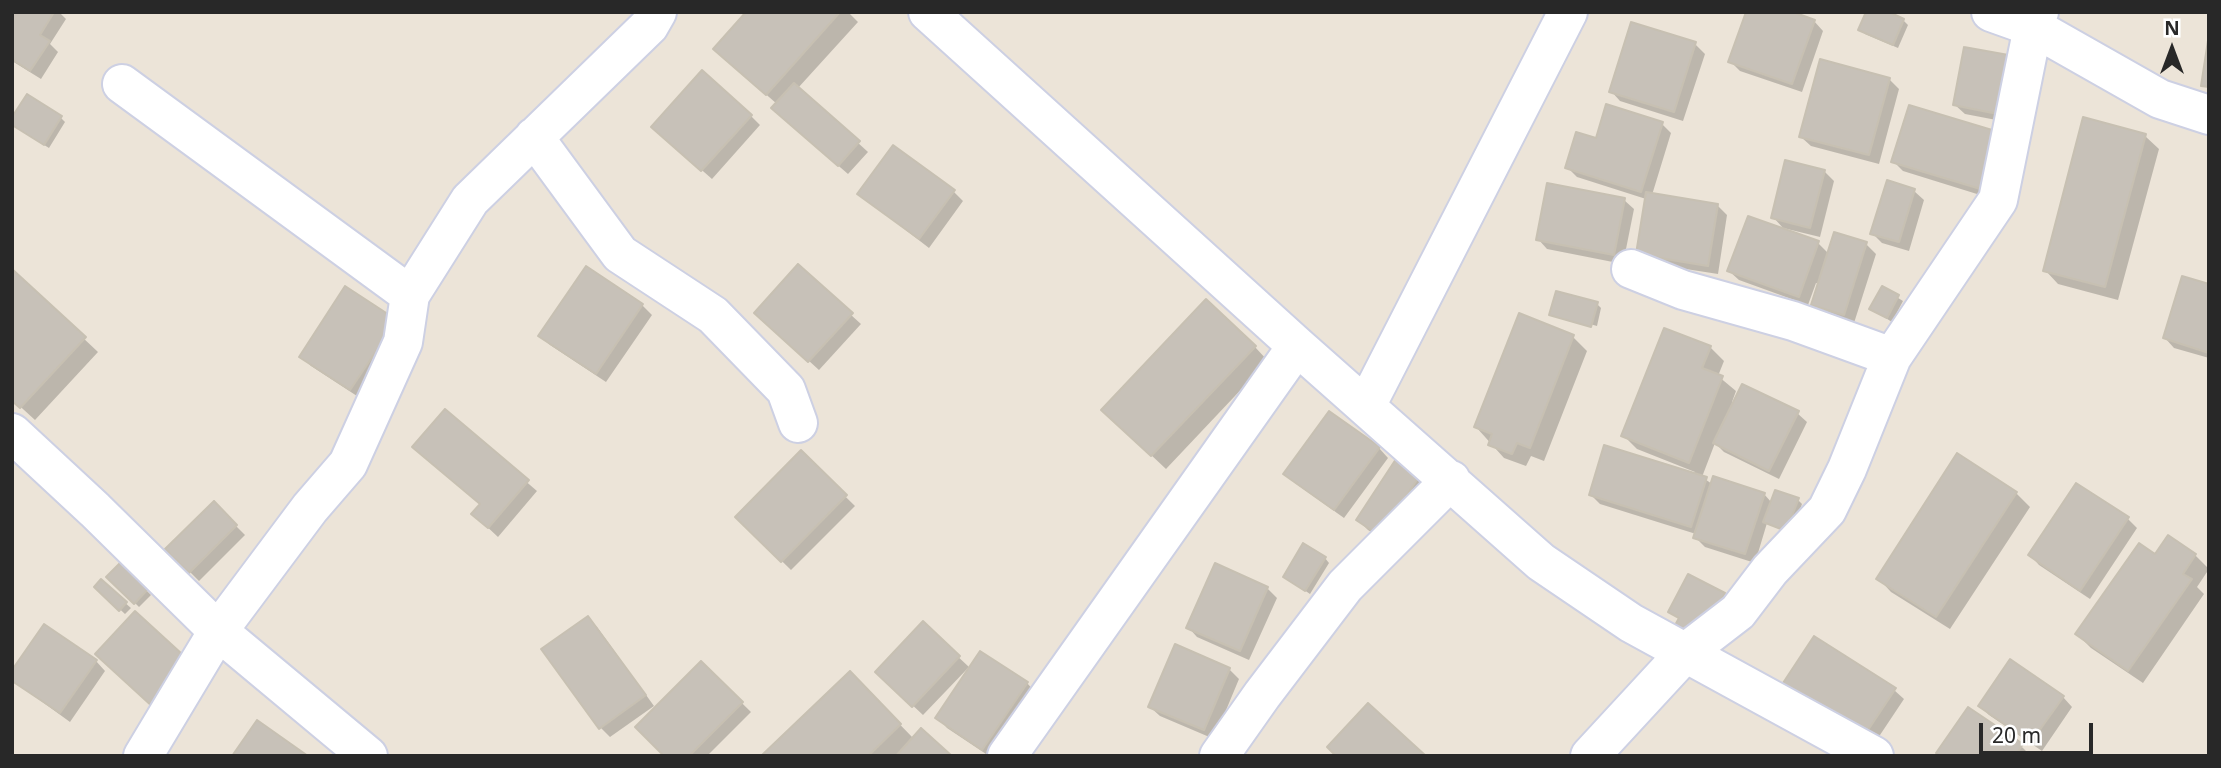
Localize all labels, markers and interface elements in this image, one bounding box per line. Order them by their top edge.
north arrow [2137,14,2207,84]
text: N [2164,15,2180,41]
scale bar [1983,708,2097,752]
text: 20 m [1992,721,2041,749]

